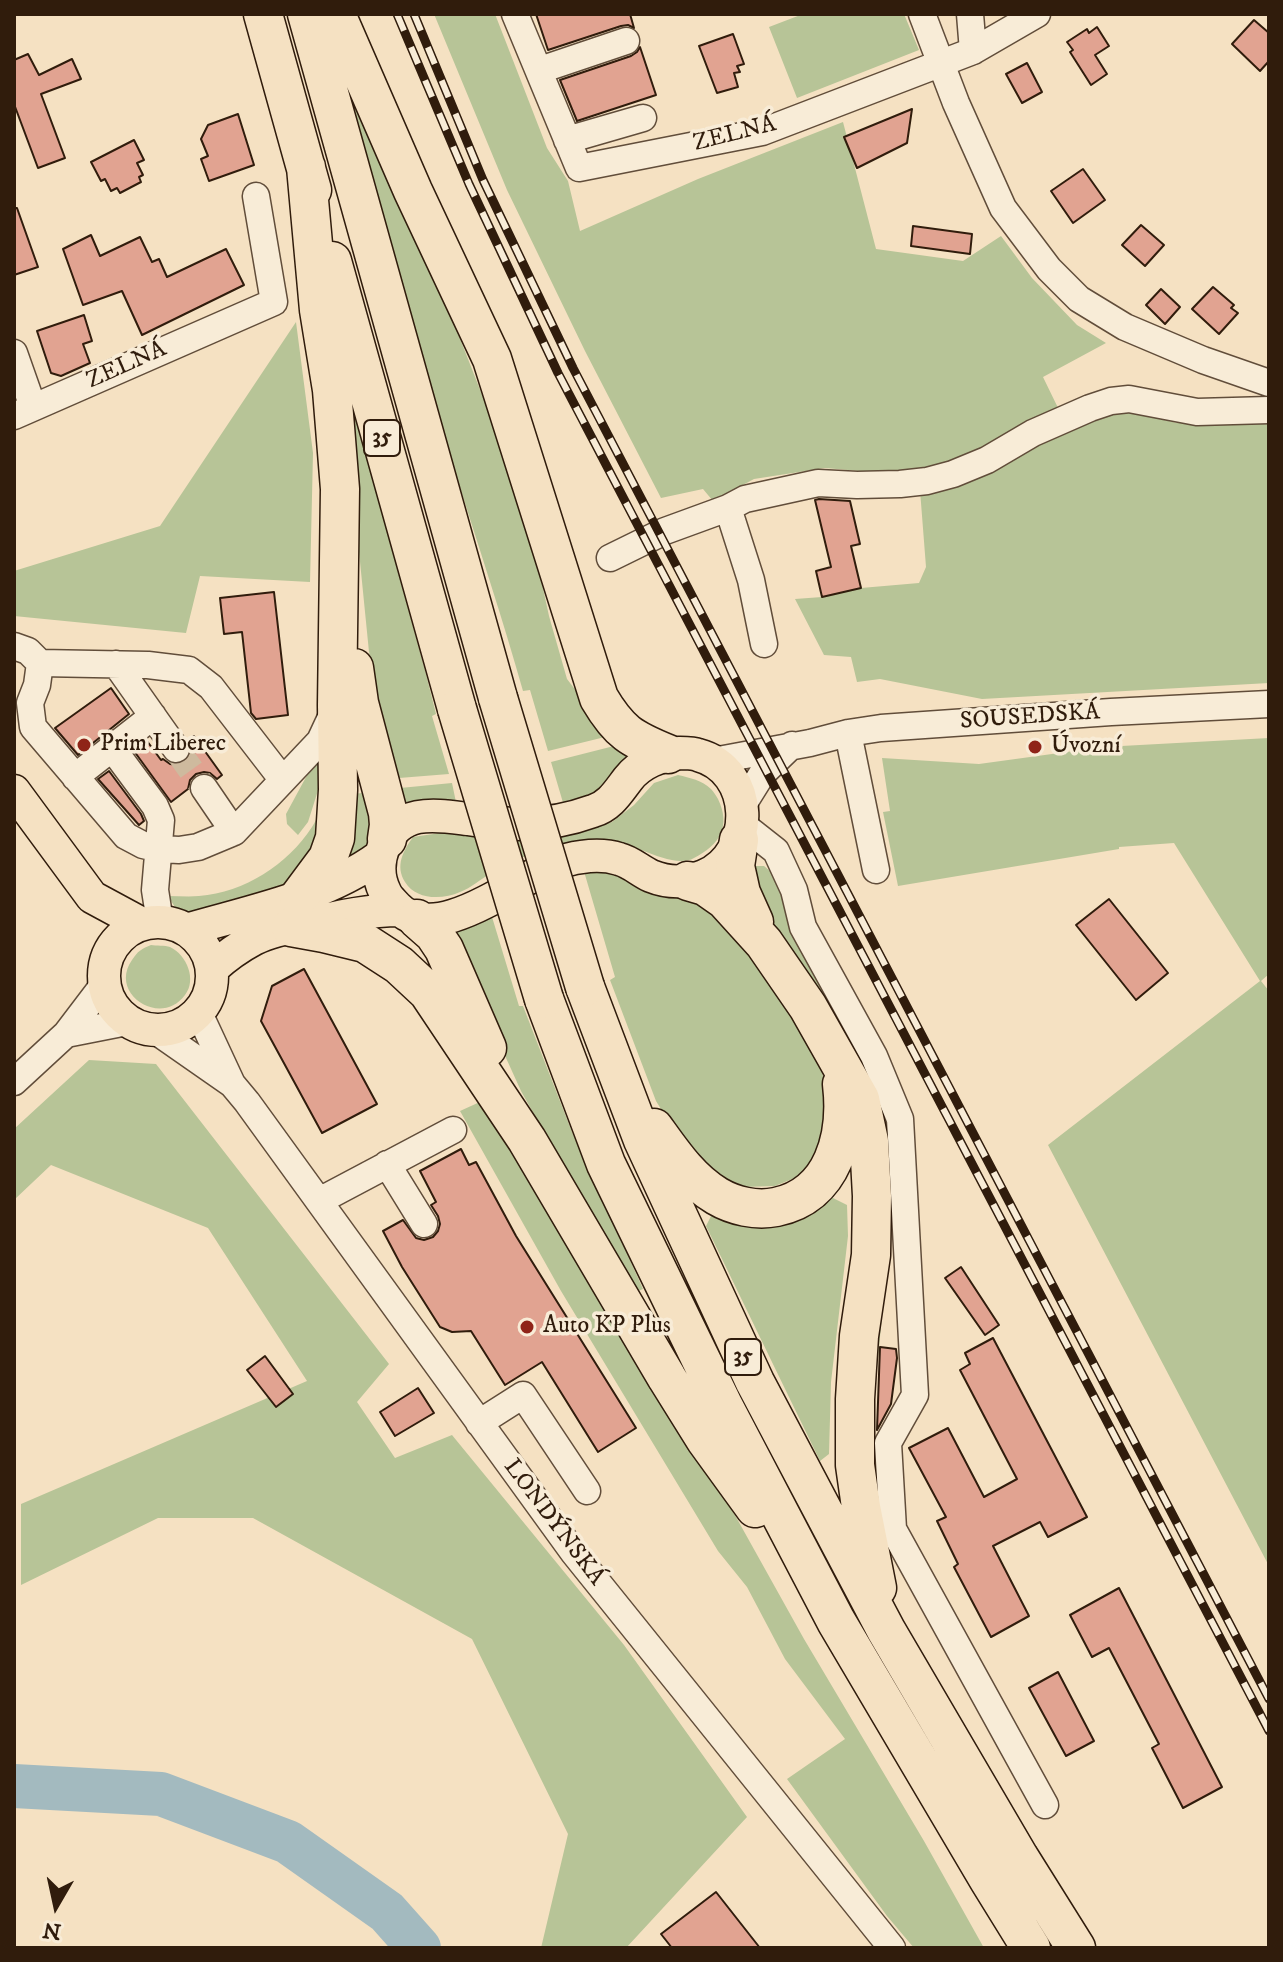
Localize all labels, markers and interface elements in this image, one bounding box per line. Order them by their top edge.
street label: ZELNÁ [691,111,779,159]
street label: ZELNÁ [83,336,171,396]
road number: 35 [364,420,400,456]
street label: SOUSEDSKÁ [959,699,1101,737]
place label: Prim Liberec [100,731,226,759]
place label: Úvozní [1051,733,1121,761]
marker: Prim Liberec [75,736,93,754]
marker: Úvozní [1026,738,1044,756]
place label: Auto KP Plus [543,1313,671,1341]
marker: Auto KP Plus [518,1318,536,1336]
road number: 35 [725,1339,761,1375]
street label: LONDÝNSKÁ [496,1454,610,1592]
north arrow [16,1866,96,1946]
text: N [41,1915,63,1945]

